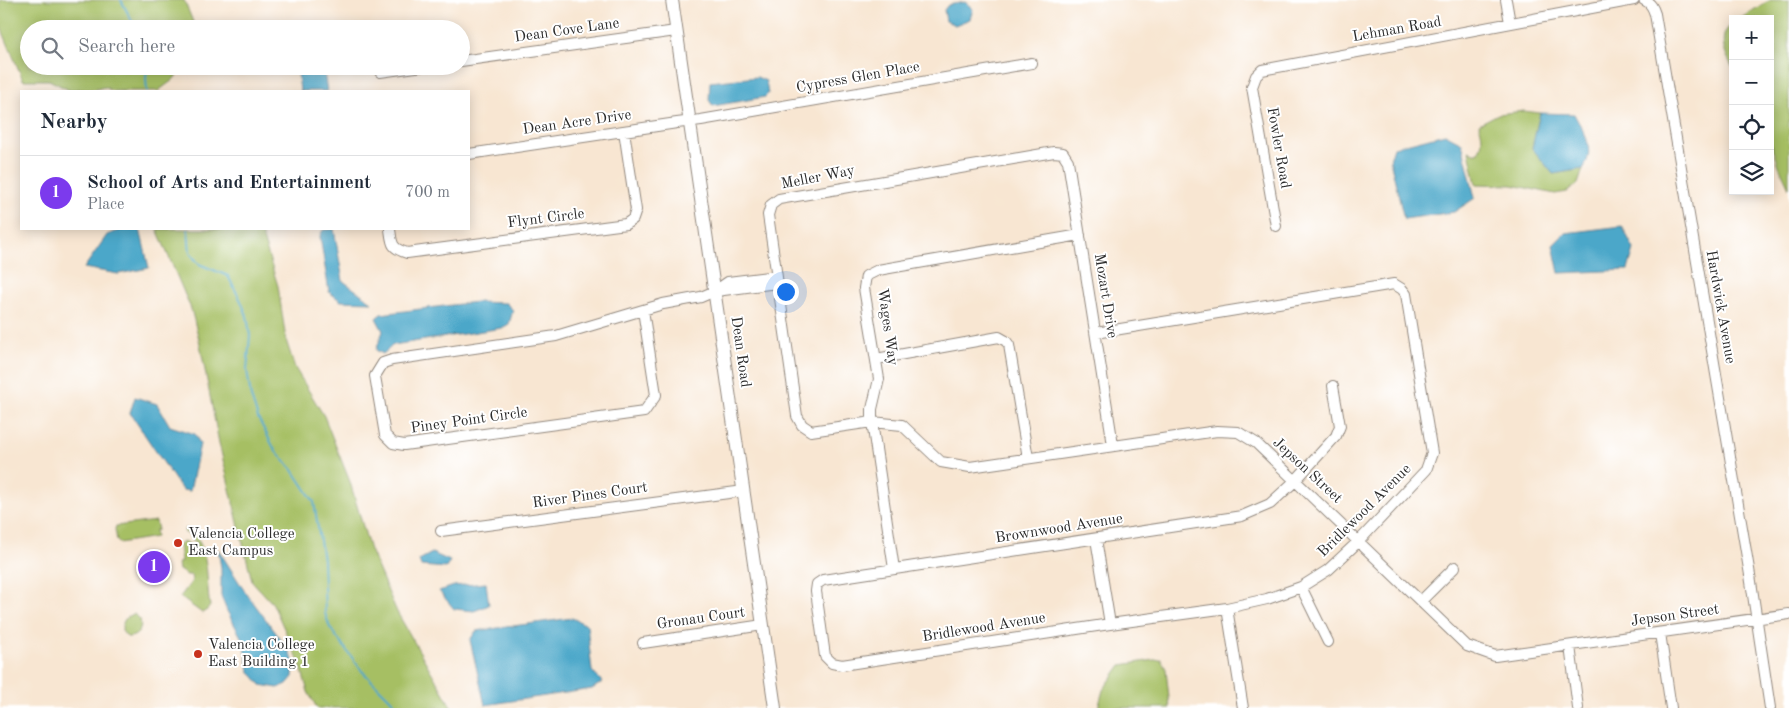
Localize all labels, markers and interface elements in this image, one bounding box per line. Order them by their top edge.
street label: Lehman Road [1351,15,1443,45]
map controls [1729,15,1774,195]
button: + [1729,15,1774,60]
street label: Dean Cove Lane [513,16,621,46]
search box [20,20,470,75]
icon: search [38,34,66,62]
text: Search here [78,38,175,57]
street label: Cypress Glen Place [795,60,921,96]
button: − [1729,60,1774,105]
button: locate [1729,105,1774,150]
street label: Fowler Road [1263,106,1293,190]
street label: Dean Acre Drive [522,108,632,138]
text: Nearby [40,112,108,133]
button: layers [1729,150,1774,195]
street label: Meller Way [780,163,856,192]
text: School of Arts and Entertainment [87,174,371,193]
text: 1 [51,185,61,201]
text: 700 m [405,185,450,201]
text: Place [87,197,124,213]
street label: Flynt Circle [507,207,585,231]
street label: Hardwick Avenue [1703,249,1737,365]
street label: Mozart Drive [1091,253,1119,340]
your location [773,279,799,305]
street label: Wages Way [874,287,900,367]
street label: Dean Road [728,315,752,389]
street label: Piney Point Circle [410,405,528,437]
street label: Jepson Street [1269,435,1345,507]
street label: Bridlewood Avenue [1316,462,1414,560]
street label: River Pines Court [531,480,649,512]
street label: Brownwood Avenue [994,511,1124,546]
place label: Valencia College East Campus [188,527,295,559]
marker: Valencia College East Campus [172,537,184,549]
pin: 1 [138,548,170,586]
street label: Jepson Street [1630,602,1720,630]
street label: Gronau Court [656,605,746,633]
street label: Bridlewood Avenue [921,611,1047,645]
place label: Valencia College East Building 1 [208,638,315,670]
marker: Valencia College East Building 1 [192,648,204,660]

